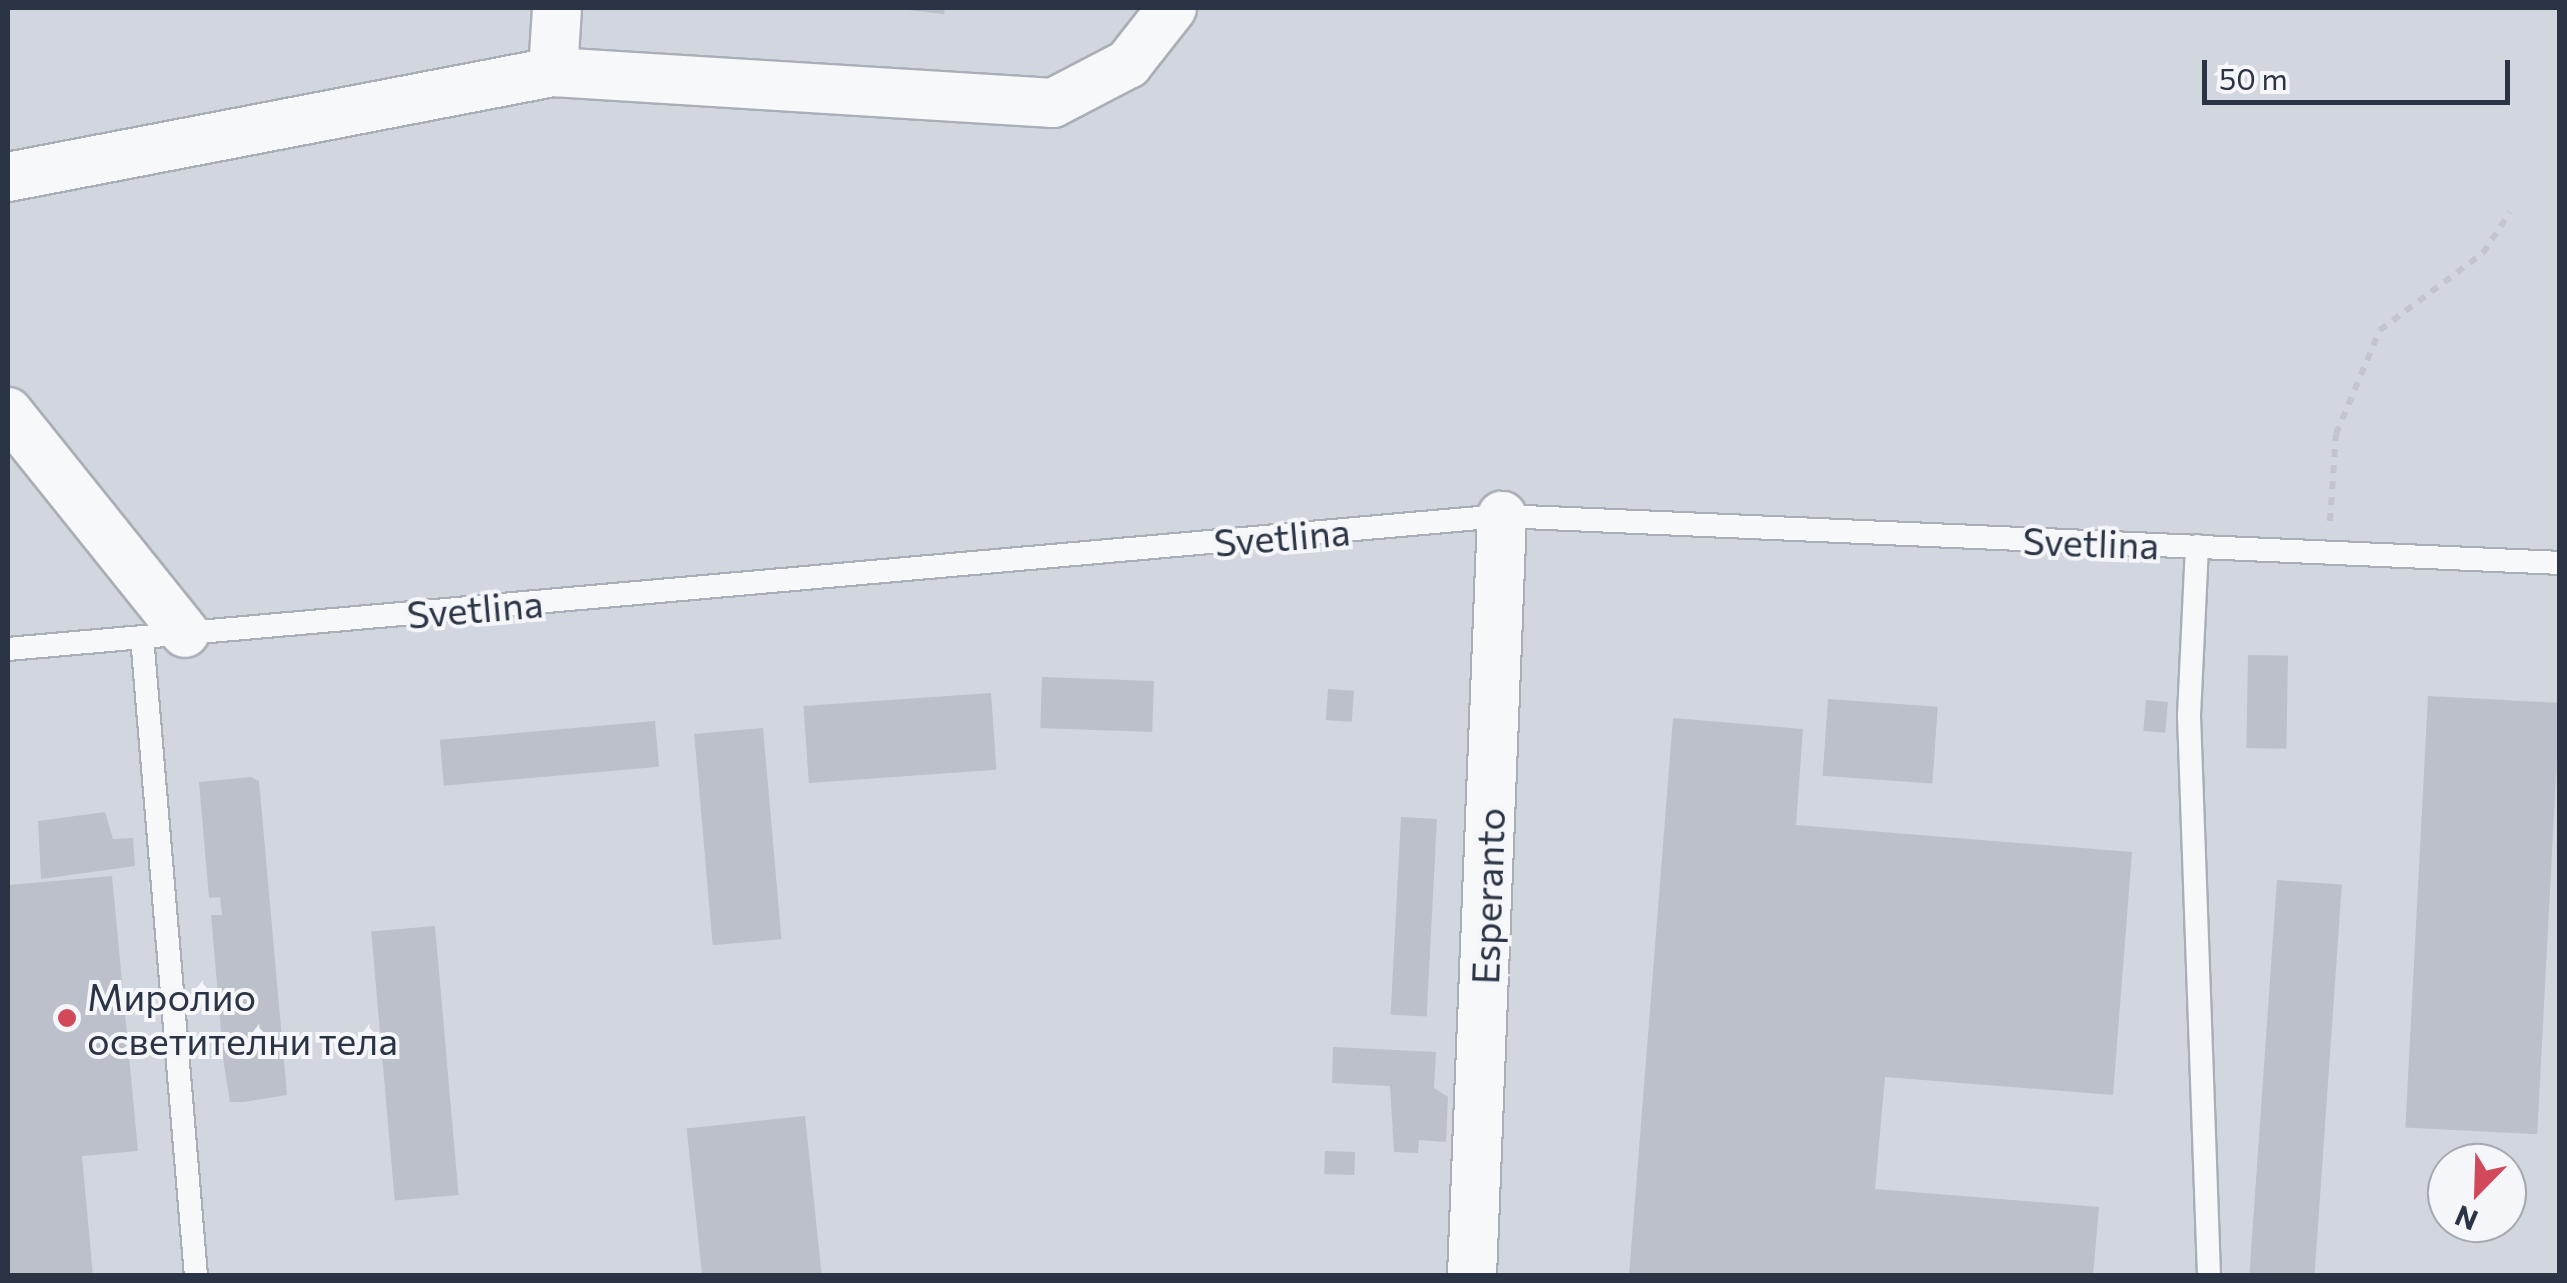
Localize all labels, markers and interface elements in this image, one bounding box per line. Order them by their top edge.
scale bar [2207,40,2514,102]
text: 50 m [2219,59,2288,96]
street label: Svetlina [1212,507,1352,565]
street label: Svetlina [2022,517,2160,567]
street label: Svetlina [405,579,545,637]
street label: Esperanto [1461,807,1513,985]
place label: Миролио осветителни тела [87,973,398,1062]
marker: Миролио осветителни тела [56,1007,78,1029]
north arrow [2427,1143,2527,1243]
text: N [2450,1199,2482,1239]

